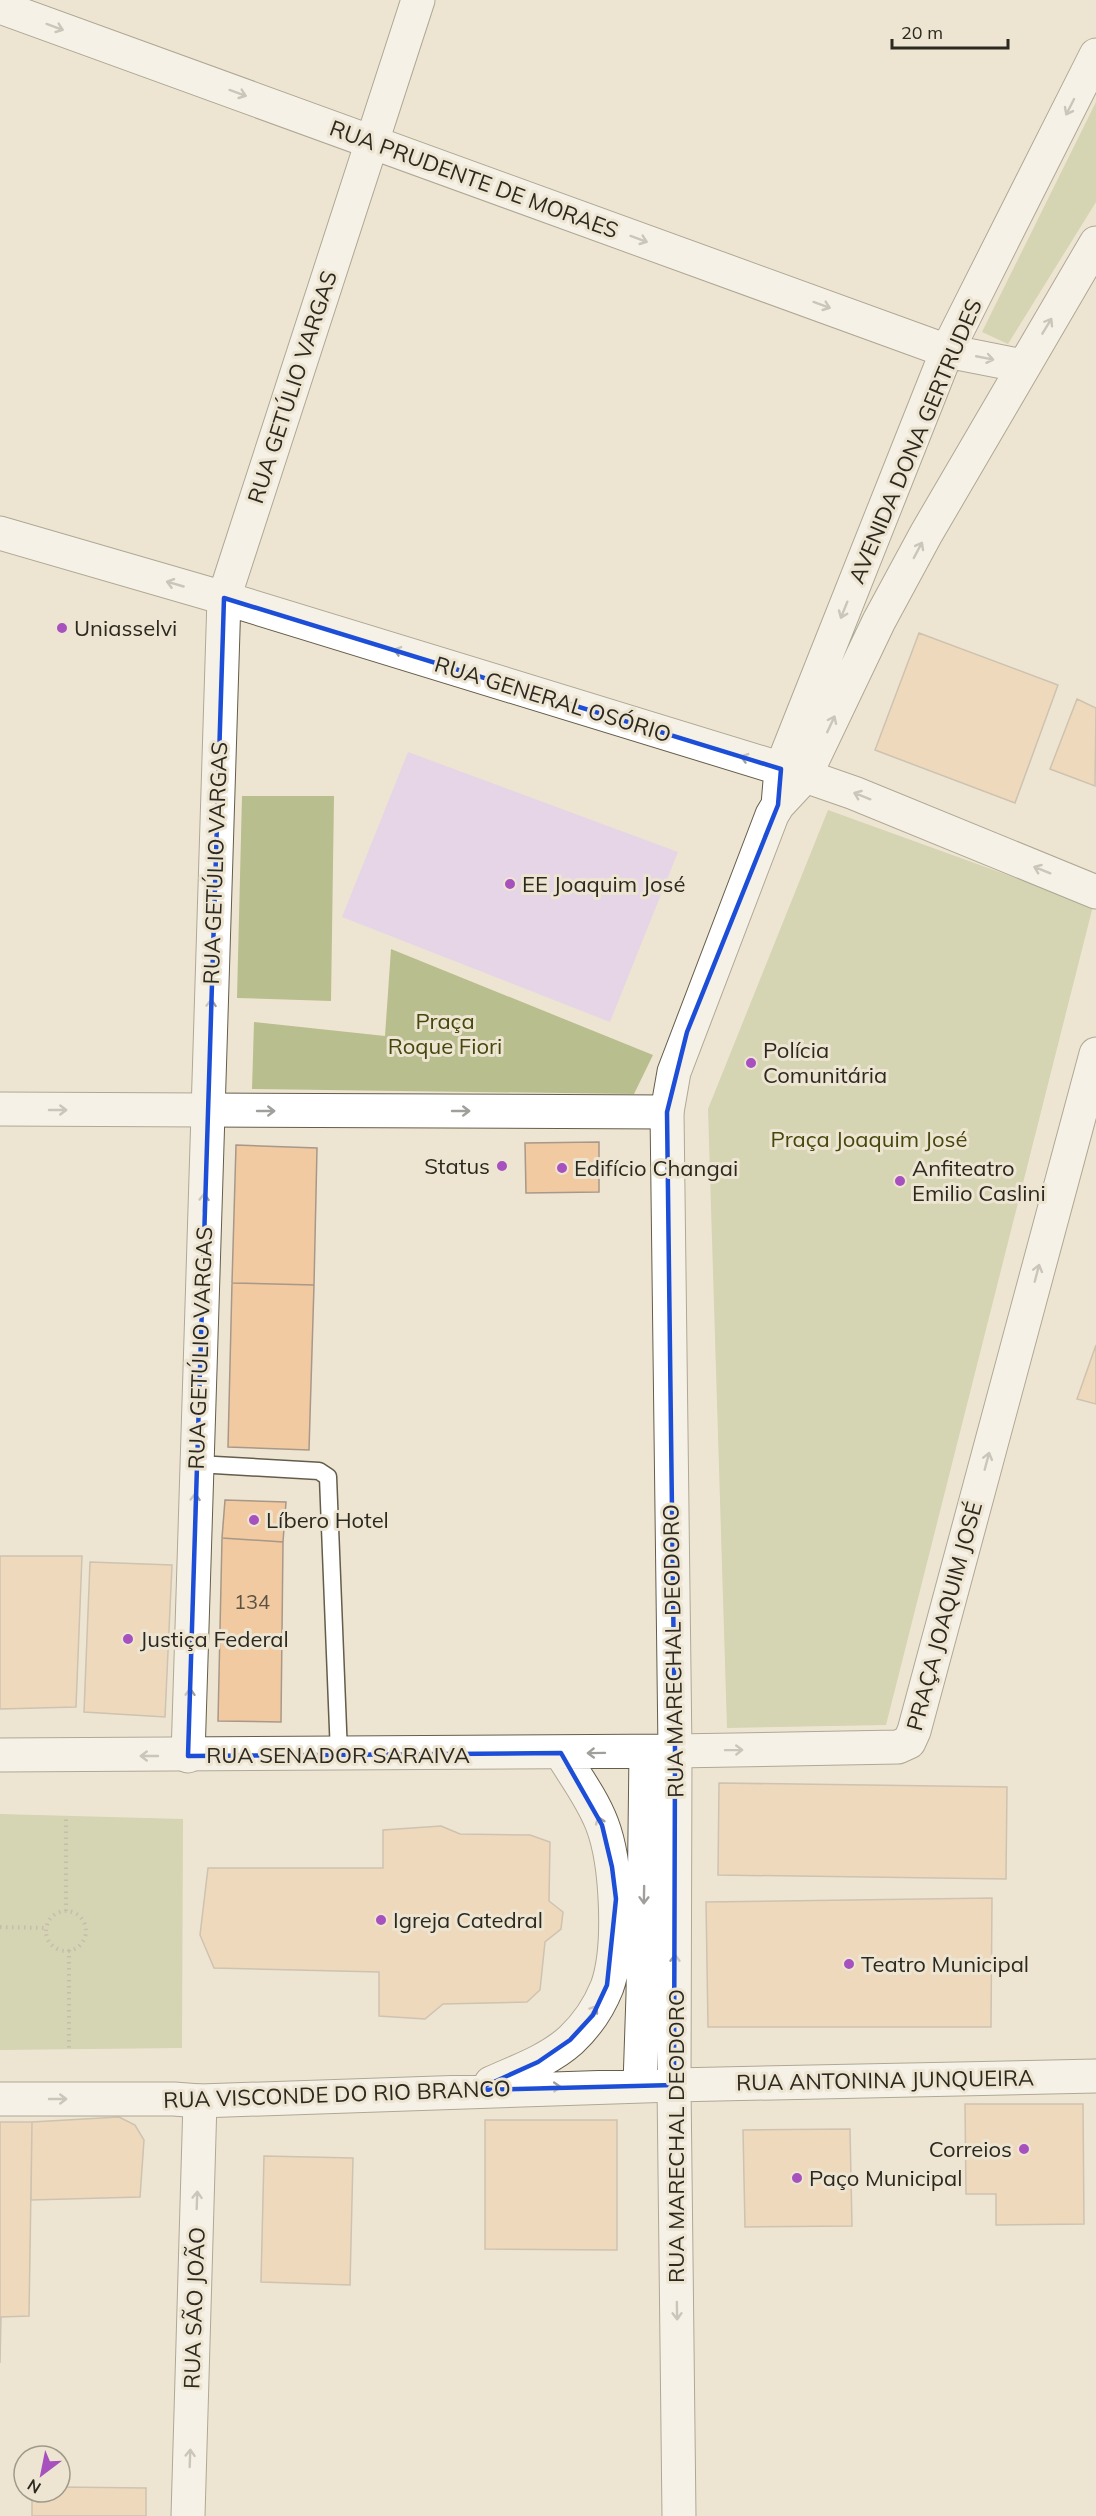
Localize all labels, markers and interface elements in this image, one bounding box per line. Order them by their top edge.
scale bar [892,12,1008,50]
text: 20 m [901,21,943,44]
one-way arrow [45,22,64,33]
one-way arrow [228,89,247,100]
one-way arrow [1063,98,1075,116]
street label: RUA PRUDENTE DE MORAES [326,114,622,244]
one-way arrow [629,234,647,245]
street label: RUA GETÚLIO VARGAS [241,267,343,507]
street label: AVENIDA DONA GERTRUDES [842,294,988,588]
one-way arrow [812,301,831,312]
one-way arrow [1041,318,1053,335]
one-way arrow [975,353,995,364]
one-way arrow [913,541,924,559]
one-way arrow [166,577,185,589]
one-way arrow [838,601,849,619]
place label: Uniasselvi [74,614,177,642]
marker: Uniasselvi [55,621,69,635]
one-way arrow [393,646,412,657]
street label: RUA GENERAL OSÓRIO [431,650,675,748]
one-way arrow [825,716,837,734]
street label: RUA GETÚLIO VARGAS [197,741,233,985]
one-way arrow [740,753,759,764]
one-way arrow [853,790,871,801]
one-way arrow [1033,864,1052,875]
place label: EE Joaquim José [522,870,685,898]
marker: EE Joaquim José [503,877,517,891]
one-way arrow [205,998,216,1018]
park label: Praça Roque Fiori [388,1007,502,1060]
place label: Polícia Comunitária [763,1036,887,1089]
marker: Polícia Comunitária [744,1056,758,1070]
one-way arrow [48,1104,68,1116]
one-way arrow [255,1105,275,1117]
one-way arrow [450,1105,470,1117]
park label: Praça Joaquim José [771,1125,967,1153]
place label: Status [424,1152,490,1180]
place label: Edifício Changai [574,1154,738,1182]
place label: Anfiteatro Emilio Caslini [912,1154,1046,1207]
marker: Status [495,1159,509,1173]
marker: Edifício Changai [555,1161,569,1175]
marker: Anfiteatro Emilio Caslini [893,1174,907,1188]
one-way arrow [199,1193,210,1213]
street label: RUA GETÚLIO VARGAS [182,1226,218,1470]
one-way arrow [1032,1263,1043,1282]
one-way arrow [981,1452,993,1471]
one-way arrow [190,1493,201,1513]
street label: PRAÇA JOAQUIM JOSÉ [900,1498,988,1734]
street label: RUA MARECHAL DEODORO [656,1504,690,1798]
place label: Líbero Hotel [266,1506,389,1534]
marker: Líbero Hotel [247,1513,261,1527]
house number: 134 [234,1589,270,1614]
place label: Justiça Federal [140,1625,289,1653]
marker: Justiça Federal [121,1632,135,1646]
one-way arrow [184,1688,196,1708]
street label: RUA SENADOR SARAIVA [206,1741,470,1769]
one-way arrow [723,1744,743,1756]
one-way arrow [586,1747,606,1759]
one-way arrow [139,1750,159,1762]
one-way arrow [595,1816,606,1834]
one-way arrow [638,1884,650,1904]
place label: Igreja Catedral [393,1906,543,1934]
marker: Igreja Catedral [374,1913,388,1927]
place label: Teatro Municipal [861,1950,1029,1978]
one-way arrow [669,1954,681,1974]
marker: Teatro Municipal [842,1957,856,1971]
street label: RUA MARECHAL DEODORO [662,1989,690,2283]
one-way arrow [586,2005,599,2022]
street label: RUA ANTONINA JUNQUEIRA [736,2063,1034,2097]
street label: RUA VISCONDE DO RIO BRANCO [163,2074,511,2114]
one-way arrow [542,2082,562,2093]
one-way arrow [48,2093,68,2105]
place label: Correios [929,2135,1012,2163]
marker: Correios [1017,2142,1031,2156]
place label: Paço Municipal [809,2164,962,2192]
marker: Paço Municipal [790,2171,804,2185]
one-way arrow [191,2190,203,2210]
street label: RUA SÃO JOÃO [177,2226,211,2390]
one-way arrow [671,2301,683,2321]
north arrow [12,2444,72,2504]
one-way arrow [184,2448,196,2468]
text: N [24,2475,44,2498]

